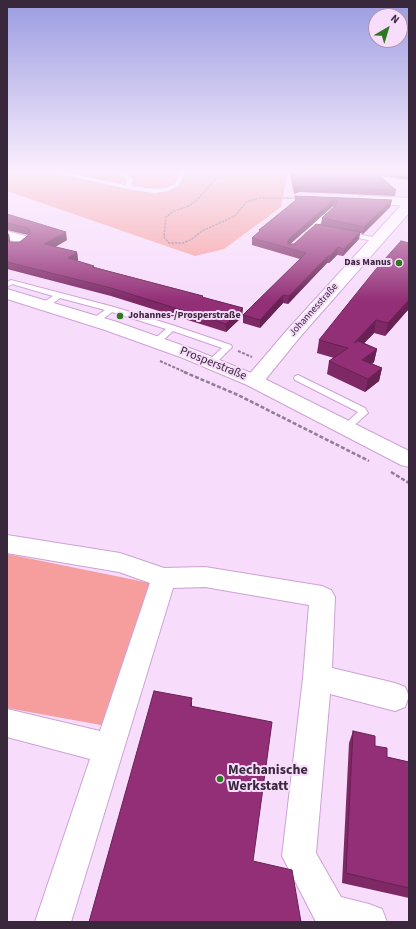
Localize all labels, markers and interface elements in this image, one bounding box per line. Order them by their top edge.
north arrow [368,8,408,48]
text: N [388,11,403,27]
place label: Das Manus [344,257,391,269]
marker: Das Manus [394,258,404,268]
street label: Johannesstraße [287,281,341,339]
place label: Johannes-/Prosperstraße [128,310,241,322]
marker: Johannes-/Prosperstraße [115,311,125,321]
street label: Prosperstraße [178,344,248,384]
place label: Mechanische Werkstatt [228,763,308,796]
marker: Mechanische Werkstatt [215,774,225,784]

